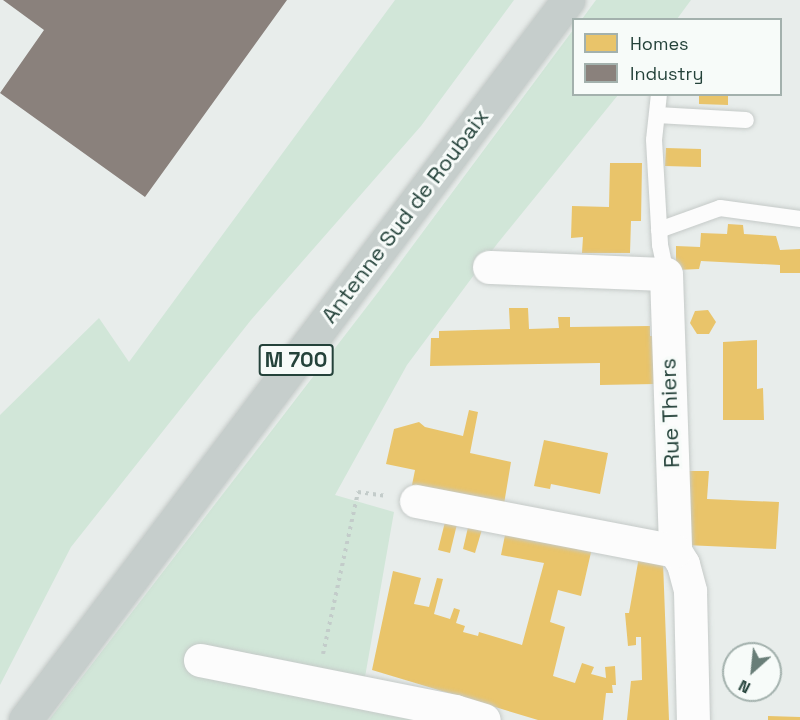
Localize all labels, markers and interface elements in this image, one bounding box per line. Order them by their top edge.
legend [572,18,782,96]
text: Homes [630,32,689,55]
text: Industry [630,62,703,85]
street label: Antenne Sud de Roubaix [316,104,494,328]
road number: M 700 [258,342,334,378]
street label: Rue Thiers [655,357,685,469]
north arrow [722,642,782,702]
text: N [735,675,754,698]

